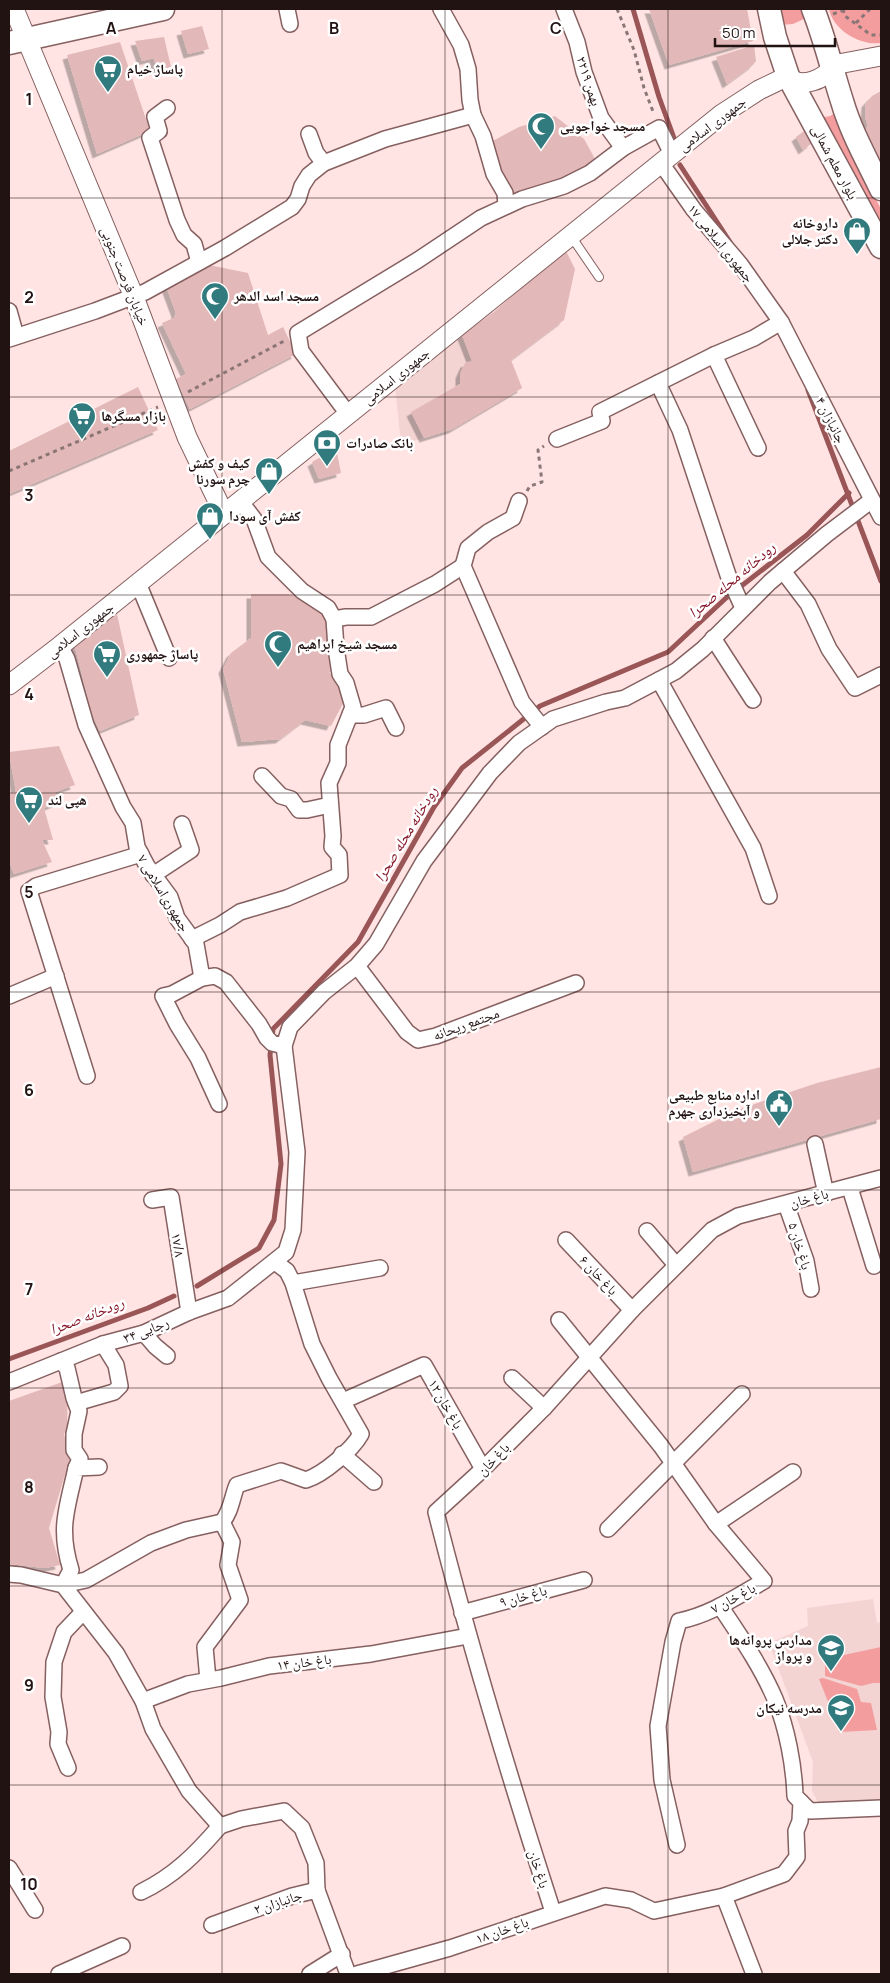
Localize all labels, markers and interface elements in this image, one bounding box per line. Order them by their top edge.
scale bar [715,15,835,47]
text: A [106,17,117,39]
text: B [329,17,339,39]
text: C [550,17,562,39]
text: 50 m [722,22,756,43]
supermarket icon: پاساژ خیام [93,54,123,93]
street label: ۲۲بهمن ۱۹ [573,54,606,108]
place label: پاساژ خیام [127,59,183,79]
text: 1 [25,88,33,110]
street label: جمهوری اسلامی [674,92,750,155]
mosque icon: مسجد خواجویی [526,111,556,150]
place label: مسجد خواجویی [560,116,645,135]
street label: بلوار معلم شمالی [807,121,863,203]
street label: جمهوری اسلامی ۱۷ [684,199,759,286]
place label: داروخانه دکتر جلالی [782,213,838,248]
shop icon: داروخانه دکتر جلالی [842,216,872,255]
street label: خیابان فرصت جنوبی [97,223,154,328]
mosque icon: مسجد اسد الدهر [200,281,230,320]
text: 2 [24,286,34,308]
place label: مسجد اسد الدهر [233,286,319,305]
street label: جمهوری اسلامی [358,343,433,408]
street label: جانبازان ۴ [812,393,851,446]
supermarket icon: بازار مسگرها [67,401,97,440]
place label: بازار مسگرها [101,406,166,425]
bank icon: بانک صادرات [312,428,342,467]
place label: بانک صادرات [346,433,413,452]
place label: کیف و کفش چرم سورنا [188,453,250,489]
shop icon: کیف و کفش چرم سورنا [254,456,284,495]
text: 3 [24,484,34,506]
shop icon: کفش آی سودا [195,501,225,540]
place label: کفش آی سودا [229,506,301,525]
water label: رودخانه محله صحرا [684,537,780,622]
street label: جمهوری اسلامی [42,597,117,662]
mosque icon: مسجد شیخ ابراهیم [263,629,293,668]
place label: مسجد شیخ ابراهیم [297,634,397,654]
supermarket icon: پاساژ جمهوری [92,639,122,678]
place label: پاساژ جمهوری [126,644,198,663]
text: 4 [24,683,34,705]
water label: رودخانه محله صحرا [369,782,442,885]
supermarket icon: هپی لند [14,785,44,824]
place label: هپی لند [48,790,87,809]
street label: جمهوری‌اسلامی ۷ [134,851,195,935]
text: 5 [24,881,34,903]
street label: مجتمع ریحانه [430,1003,502,1045]
text: 6 [24,1079,34,1101]
place label: اداره منابع طبیعی و آبخیزداری جهرم [668,1085,760,1121]
public building icon: اداره منابع طبیعی و آبخیزداری جهرم [764,1088,794,1127]
street label: باغ خان [787,1183,831,1213]
street label: باغ خان ۵ [783,1220,817,1272]
street label: ۱۷/۸ [167,1231,190,1258]
street label: باغ خان ۶ [575,1250,623,1300]
text: 7 [25,1278,33,1300]
water label: رودخانه صحرا [47,1292,127,1339]
street label: رجایی ۳۴ [120,1312,171,1347]
street label: باغ خان ۱۲ [424,1375,468,1433]
street label: باغ خان [472,1438,514,1480]
text: 8 [24,1476,34,1498]
street label: باغ خان ۷ [707,1578,759,1618]
street label: باغ خان ۹ [497,1580,549,1612]
place label: مدارس پروانه‌ها و پرواز [729,1630,812,1665]
school or university icon: مدارس پروانه‌ها و پرواز [816,1633,846,1672]
street label: باغ خان ۱۴ [276,1649,332,1675]
text: 9 [24,1674,34,1696]
school or university icon: مدرسه نیکان [826,1693,856,1732]
place label: مدرسه نیکان [756,1698,822,1717]
street label: باغ خان [523,1847,555,1891]
text: 10 [20,1873,38,1895]
street label: جانبازان ۲ [251,1885,305,1918]
street label: باغ خان ۱۸ [473,1912,531,1948]

